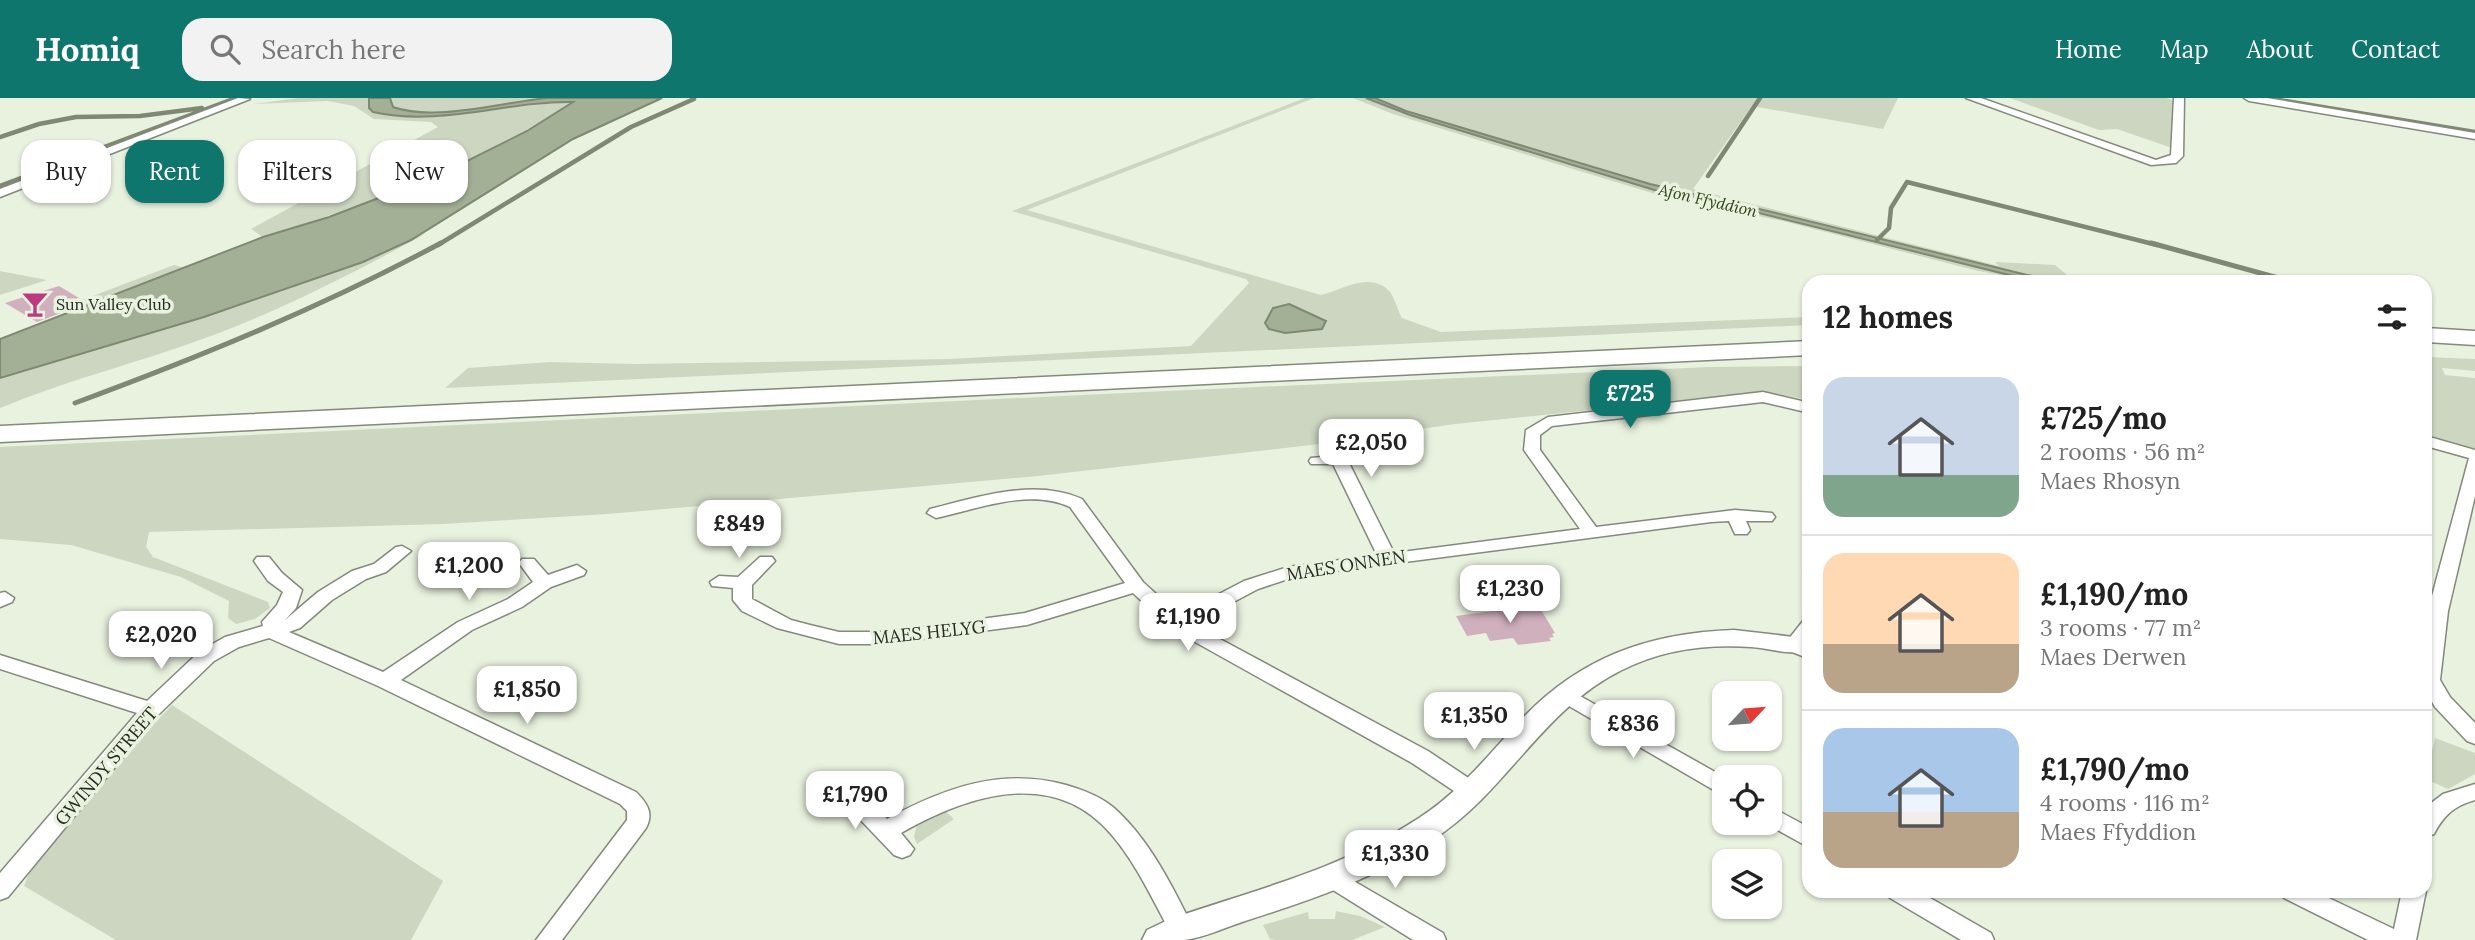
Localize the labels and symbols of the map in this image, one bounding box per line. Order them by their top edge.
water label: Afon Ffyddion [1656,179,1759,221]
bar icon: Sun Valley Club [20,289,50,319]
place label: Sun Valley Club [56,294,171,314]
pin: £725 [1589,370,1671,430]
pin: £2,050 [1314,420,1428,479]
pin: £849 [698,500,780,560]
pin: £1,200 [412,542,526,602]
street label: MAES ONNEN [1285,544,1407,586]
pin: £1,230 [1453,566,1567,625]
pin: £1,190 [1131,594,1245,653]
pin: £2,020 [104,612,218,671]
street label: MAES HELYG [872,615,987,649]
pin: £1,850 [470,666,584,726]
north arrow [1712,681,1782,751]
pin: £1,350 [1417,692,1531,752]
pin: £836 [1592,700,1674,760]
street label: GWINDY STREET [50,702,163,830]
pin: £1,790 [798,772,912,831]
pin: £1,330 [1338,830,1452,890]

